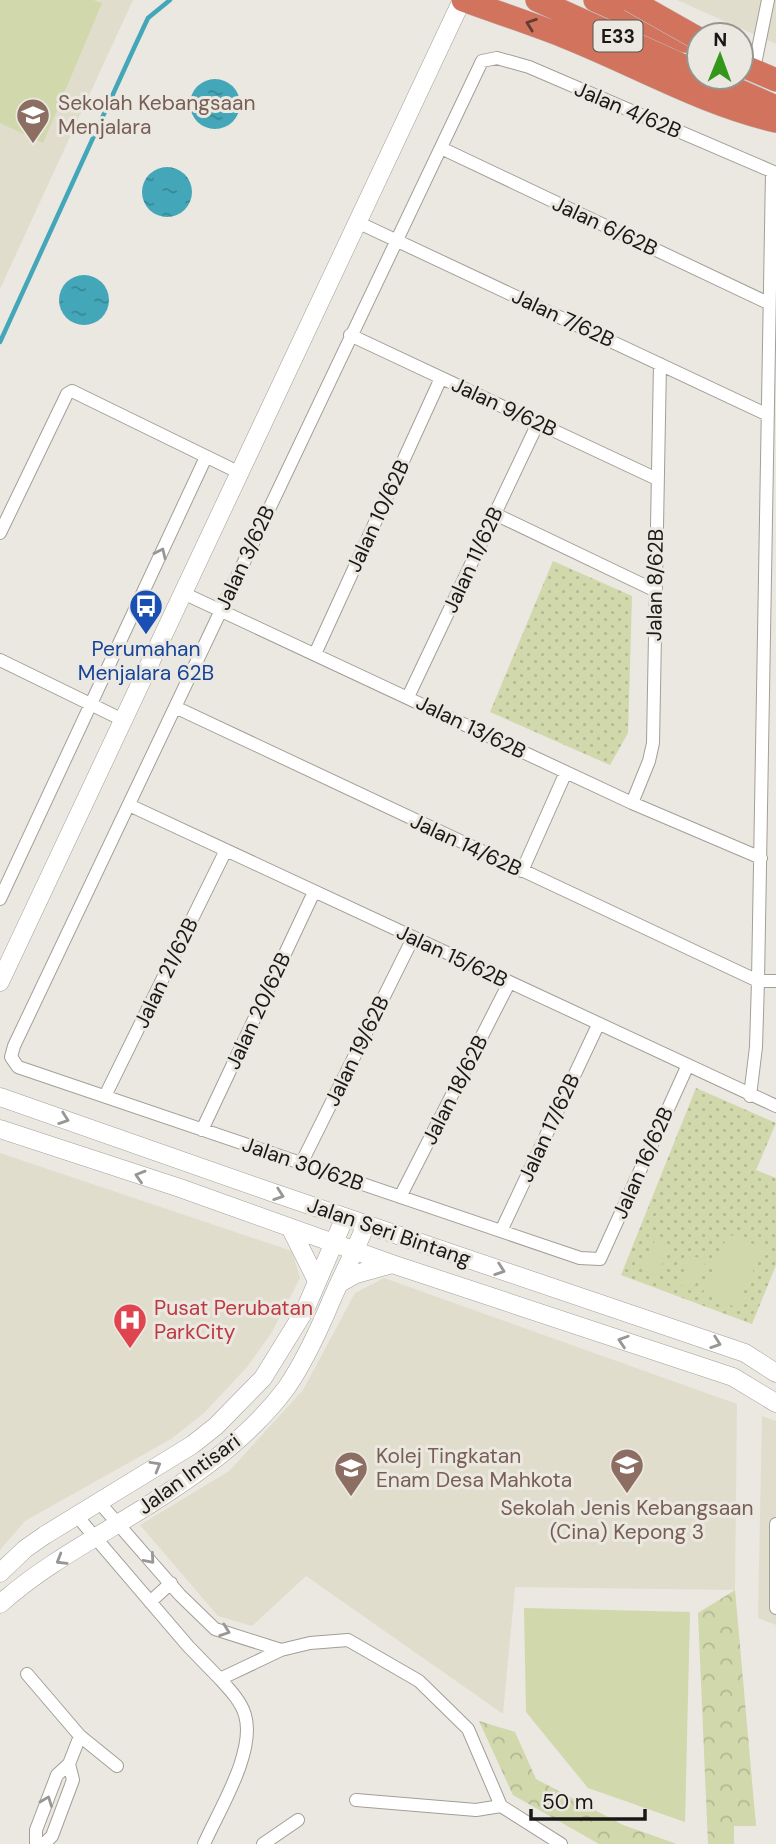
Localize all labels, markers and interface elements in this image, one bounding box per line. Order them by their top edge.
one-way arrow [525,18,537,32]
road number: E33 [594,20,642,52]
north arrow [685,21,755,91]
text: N [713,27,727,52]
street label: Jalan 4/62B [570,75,686,145]
place label: Sekolah Kebangsaan Menjalara [58,89,255,141]
school or university icon: Sekolah Kebangsaan Menjalara [14,96,52,145]
street label: Jalan 6/62B [548,189,662,263]
street label: Jalan 7/62B [507,282,619,354]
street label: Jalan 9/62B [447,370,561,444]
street label: Jalan 10/62B [340,455,416,577]
street label: Jalan 3/62B [209,501,281,615]
street label: Jalan 11/62B [436,503,510,617]
street label: Jalan 8/62B [640,528,670,642]
one-way arrow [153,548,167,560]
bus stop icon: Perumahan Menjalara 62B [127,587,165,636]
place label: Perumahan Menjalara 62B [78,635,214,687]
street label: Jalan 13/62B [412,688,530,766]
street label: Jalan 14/62B [406,807,526,883]
street label: Jalan 21/62B [127,913,205,1033]
street label: Jalan 15/62B [392,918,512,994]
street label: Jalan 20/62B [219,948,297,1074]
street label: Jalan 19/62B [318,991,396,1111]
street label: Jalan 18/62B [415,1030,495,1150]
street label: Jalan 17/62B [512,1069,586,1187]
street label: Jalan 16/62B [606,1103,680,1223]
one-way arrow [58,1111,70,1125]
street label: Jalan 30/62B [239,1130,367,1198]
one-way arrow [135,1169,147,1184]
one-way arrow [272,1187,285,1201]
street label: Jalan Seri Bintang [303,1191,475,1273]
one-way arrow [494,1262,506,1276]
place label: Pusat Perubatan ParkCity [154,1294,313,1346]
hospital icon: Pusat Perubatan ParkCity [111,1301,149,1350]
one-way arrow [617,1335,630,1349]
one-way arrow [709,1335,721,1349]
street label: Jalan Intisari [132,1427,246,1521]
place label: Kolej Tingkatan Enam Desa Mahkota [376,1442,572,1494]
school or university icon: Sekolah Jenis Kebangsaan (Cina) Kepong 3 [608,1446,646,1495]
school or university icon: Kolej Tingkatan Enam Desa Mahkota [332,1449,370,1498]
one-way arrow [149,1461,162,1474]
place label: Sekolah Jenis Kebangsaan (Cina) Kepong 3 [500,1494,754,1546]
one-way arrow [55,1551,68,1564]
one-way arrow [142,1551,154,1564]
one-way arrow [219,1623,231,1637]
scale bar [531,1778,645,1822]
text: 50 m [542,1788,593,1816]
one-way arrow [38,1796,52,1808]

